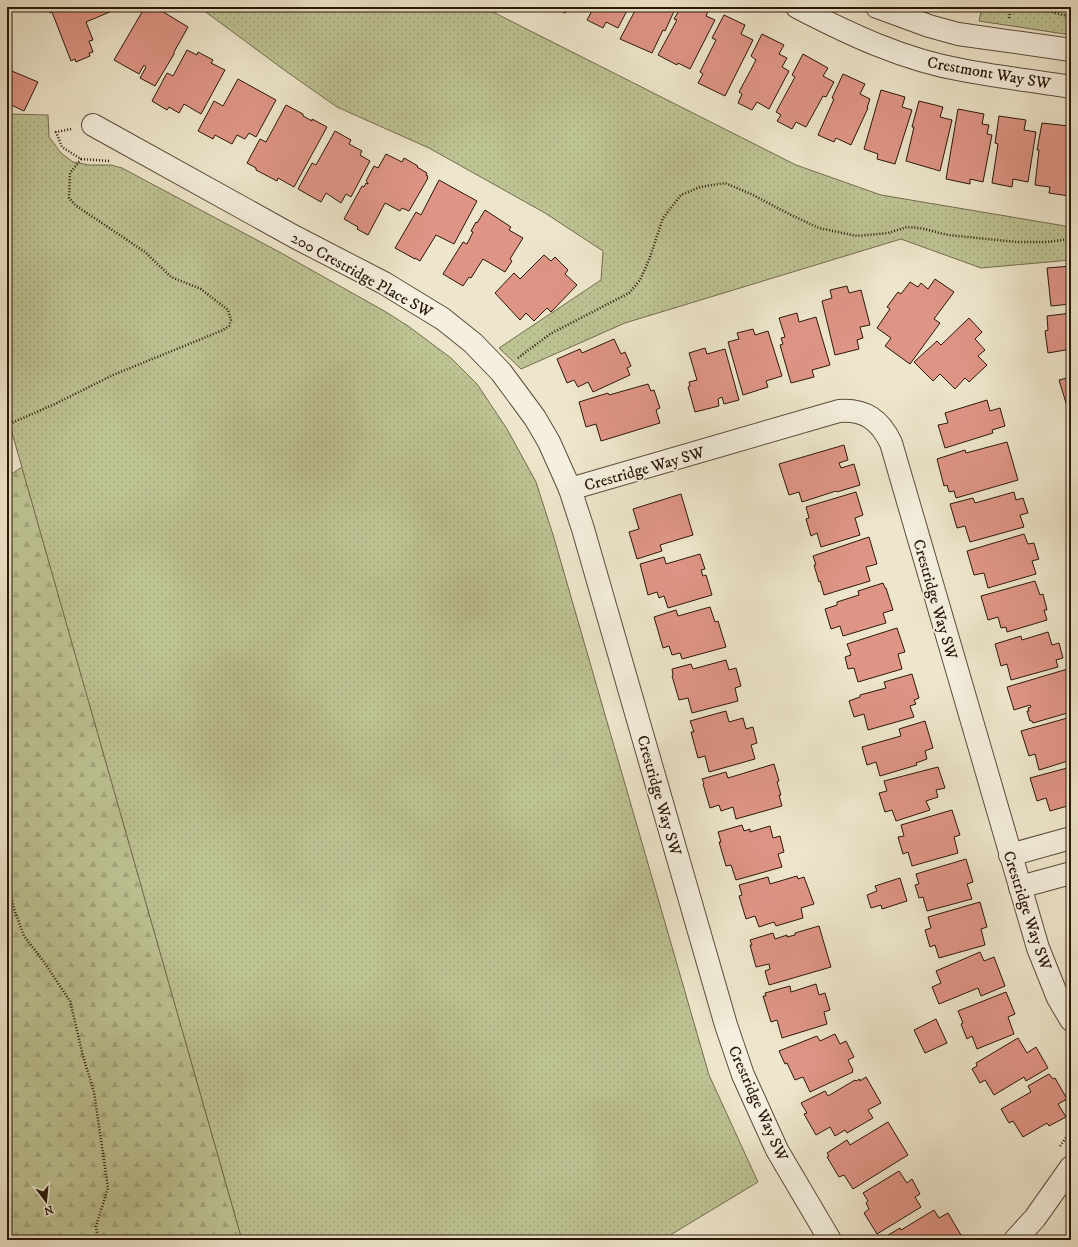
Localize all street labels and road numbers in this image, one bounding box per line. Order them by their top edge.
street label: Crestmont Way SW [926,52,1052,94]
street label: 200 Crestridge Place SW [287,228,436,322]
street label: Crestridge Way SW [582,442,707,496]
street label: Crestridge Way SW [908,537,962,662]
street label: Crestridge Way SW [632,733,686,858]
street label: Crestridge Way SW [998,848,1056,973]
street label: Crestridge Way SW [724,1043,793,1164]

